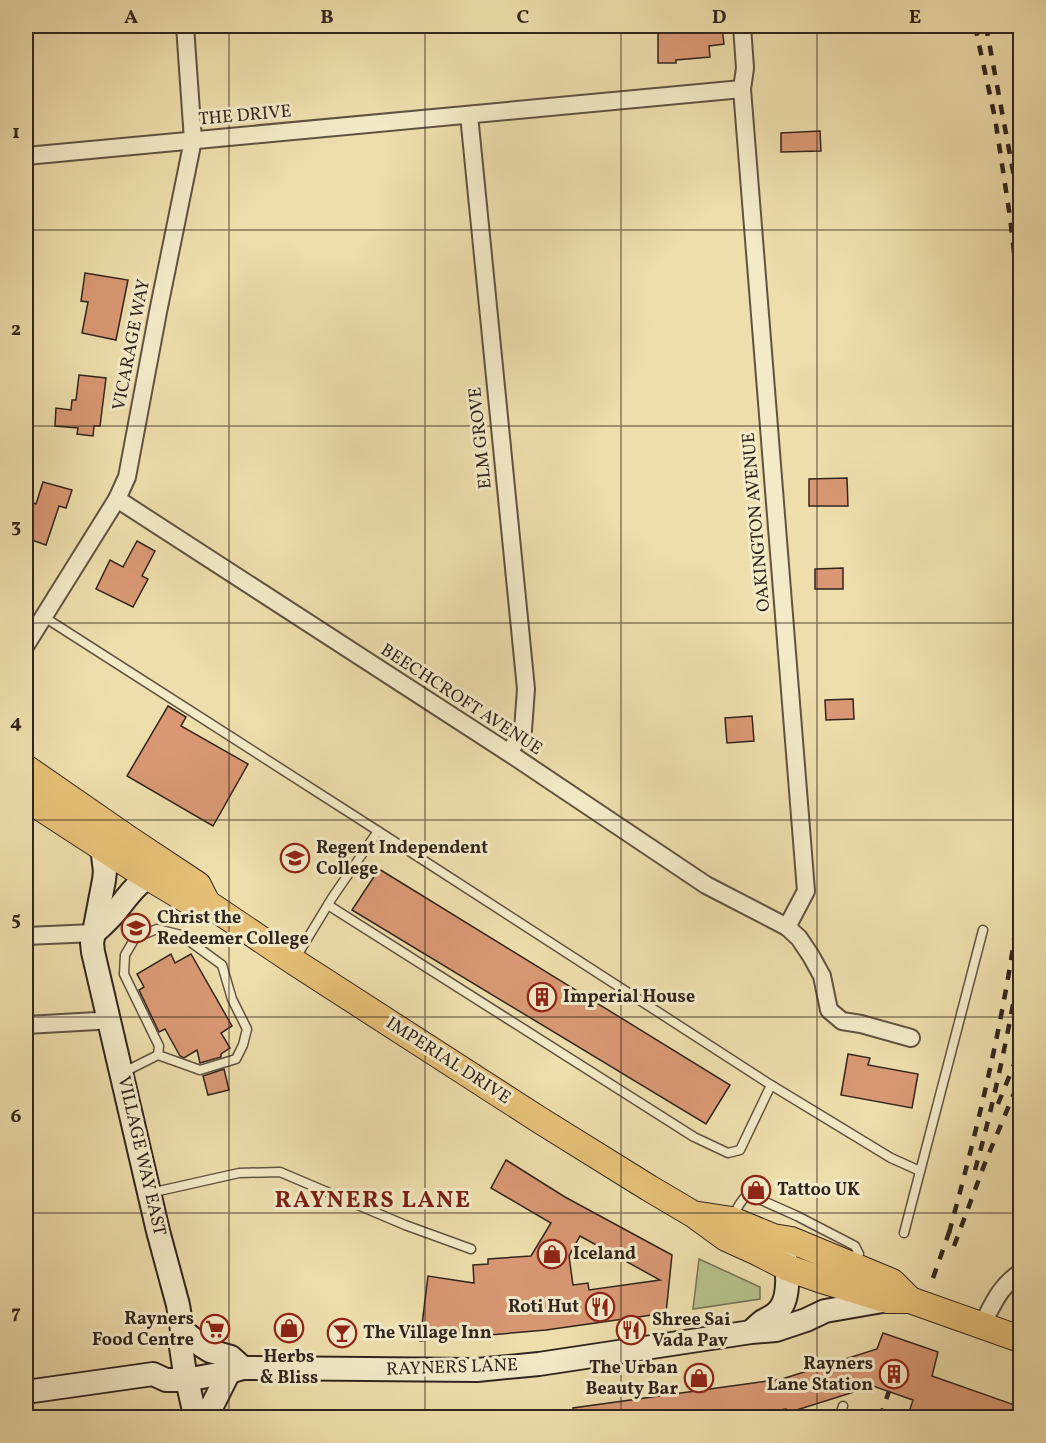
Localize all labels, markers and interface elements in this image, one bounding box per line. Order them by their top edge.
text: A [124,4,138,32]
text: B [320,4,334,32]
text: C [517,4,530,32]
text: D [712,4,726,32]
text: E [909,4,921,32]
street label: THE DRIVE [198,99,293,133]
text: 1 [12,119,20,147]
street label: VICARAGE WAY [107,277,157,413]
text: 2 [11,316,21,344]
street label: ELM GROVE [463,385,499,490]
street label: OAKINGTON AVENUE [737,431,777,613]
text: 3 [11,513,21,541]
street label: BEECHCROFT AVENUE [375,638,547,762]
text: 4 [10,709,22,737]
place label: Regent Independent College [316,836,488,882]
school or university icon: Regent Independent College [279,842,311,874]
text: 5 [11,906,21,934]
place label: Christ the Redeemer College [157,906,309,952]
school or university icon: Christ the Redeemer College [120,912,152,944]
building icon: Imperial House [526,981,558,1013]
place label: Imperial House [563,985,695,1010]
street label: IMPERIAL DRIVE [381,1011,516,1111]
street label: VILLAGE WAY EAST [110,1074,172,1239]
text: 6 [11,1103,22,1131]
shop icon: Tattoo UK [740,1174,772,1206]
place label: Tattoo UK [777,1178,860,1203]
district label: RAYNERS LANE [275,1184,471,1218]
shop icon: Iceland [536,1238,568,1270]
place label: Iceland [573,1242,636,1267]
restaurant icon: Roti Hut [584,1291,616,1323]
place label: Roti Hut [508,1295,579,1320]
text: 7 [11,1299,21,1327]
place label: Rayners Food Centre [92,1307,194,1353]
place label: Shree Sai Vada Pav [652,1308,731,1354]
shop icon: Herbs & Bliss [273,1312,305,1344]
supermarket icon: Rayners Food Centre [199,1313,231,1345]
restaurant icon: Shree Sai Vada Pav [615,1314,647,1346]
bar icon: The Village Inn [326,1317,358,1349]
place label: The Village Inn [363,1321,492,1346]
place label: Herbs & Bliss [260,1345,318,1391]
place label: Rayners Lane Station [767,1352,873,1398]
street label: RAYNERS LANE [386,1353,518,1383]
place label: The Urban Beauty Bar [585,1356,678,1402]
building icon: Rayners Lane Station [878,1358,910,1390]
shop icon: The Urban Beauty Bar [683,1362,715,1394]

